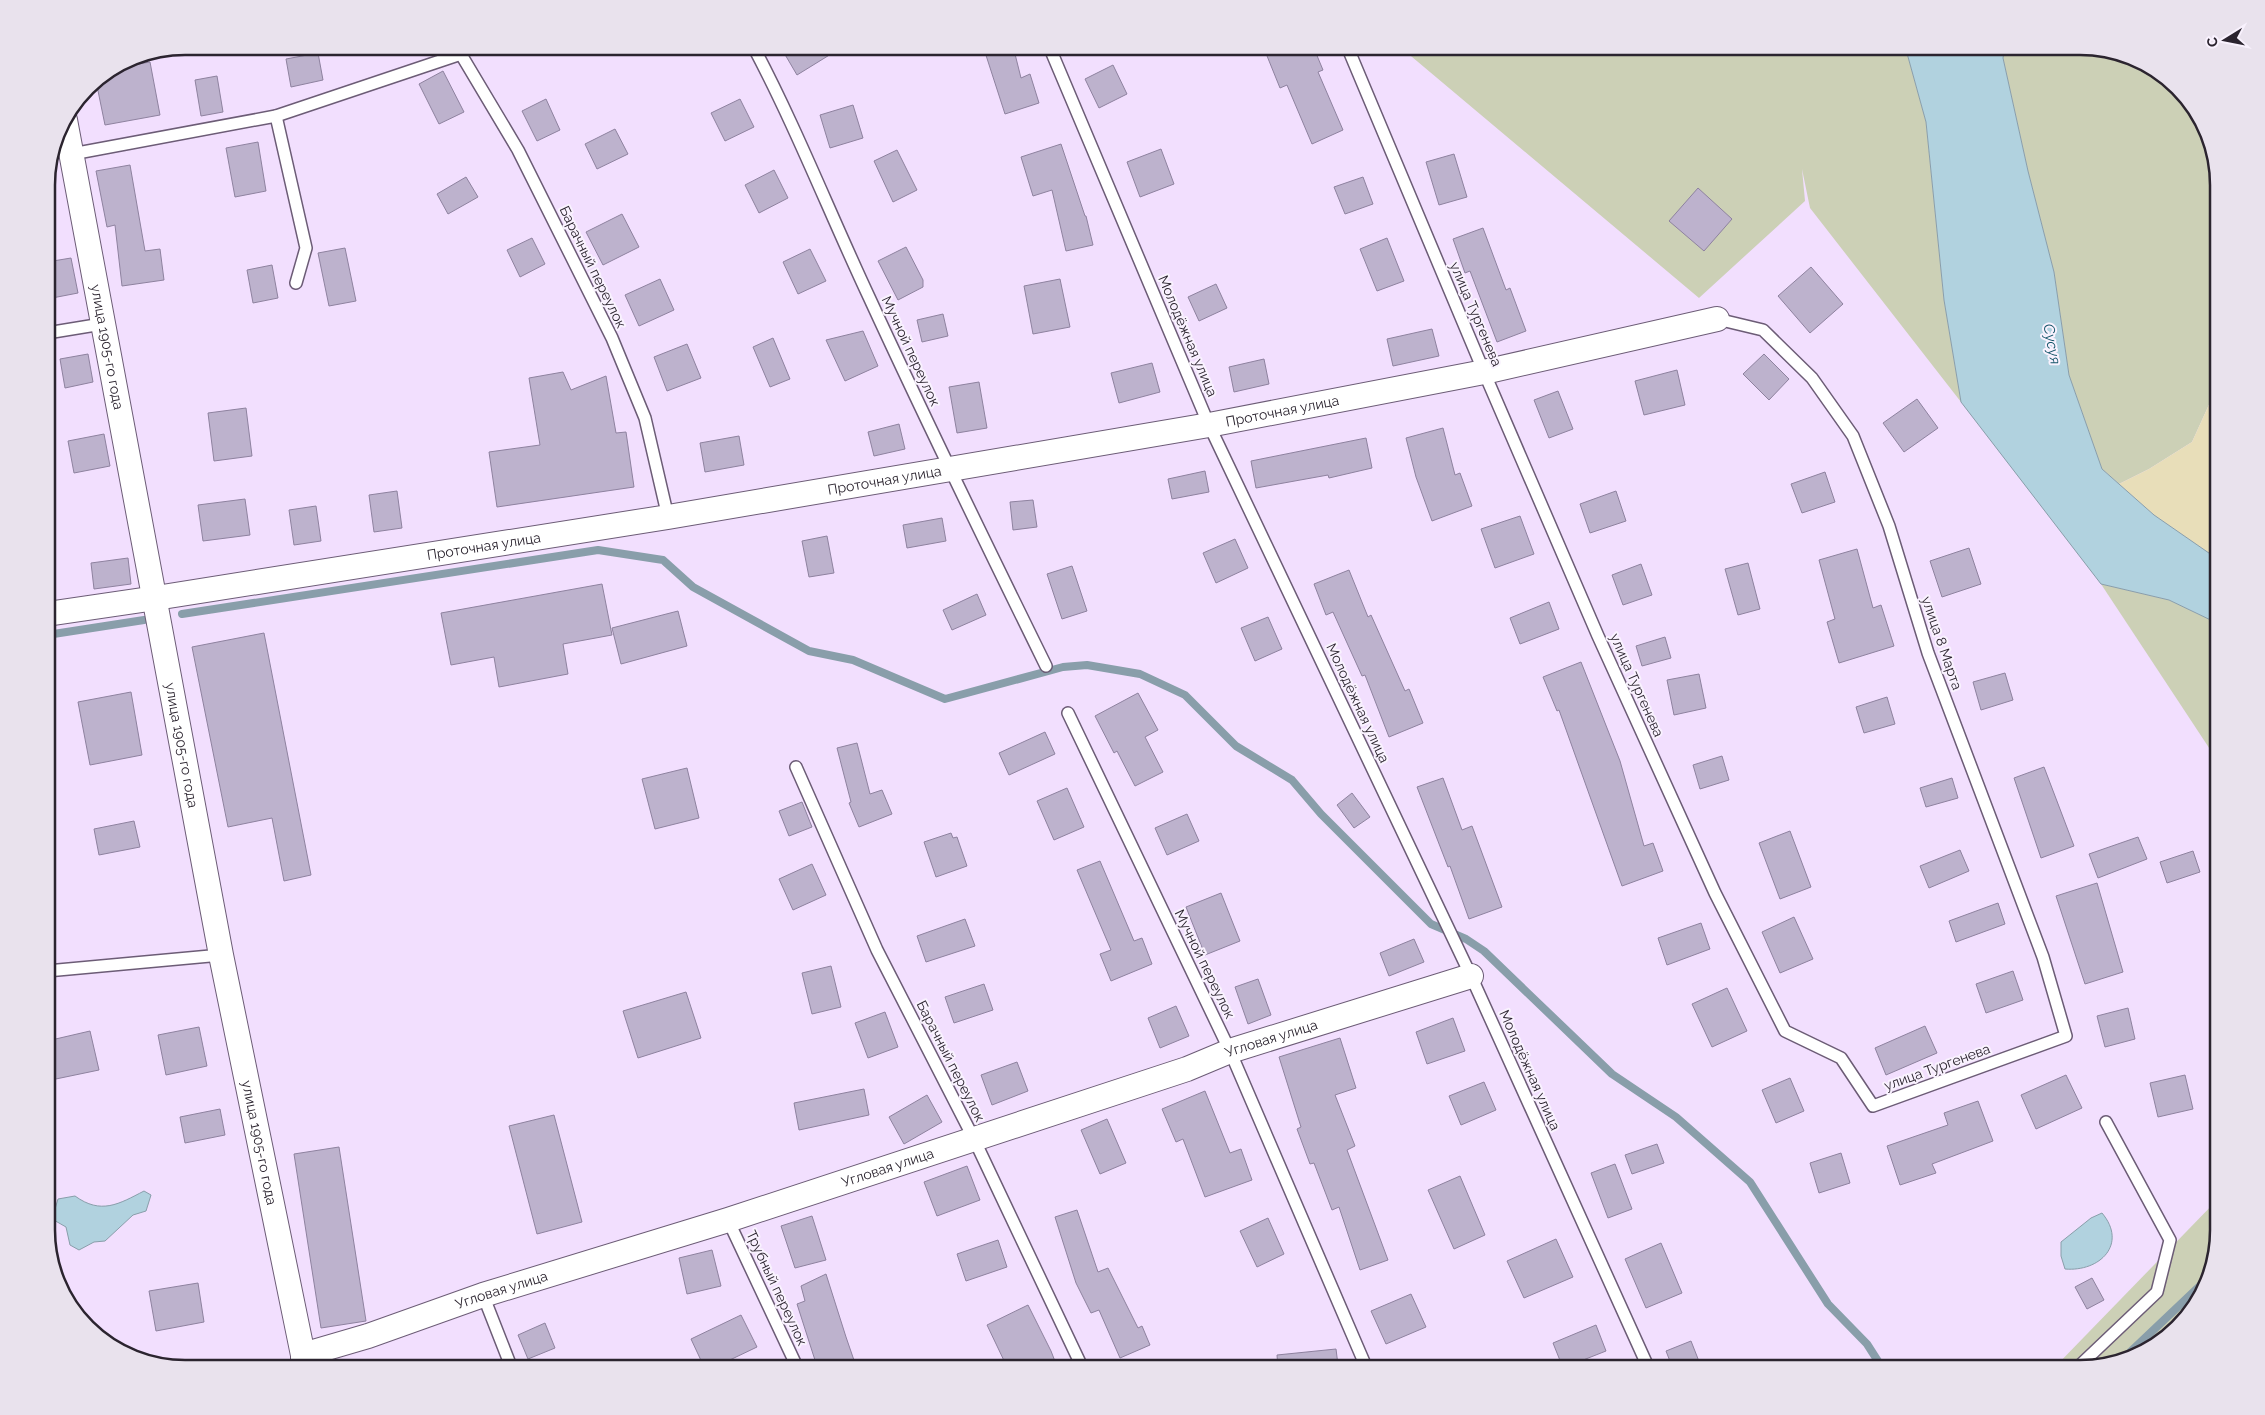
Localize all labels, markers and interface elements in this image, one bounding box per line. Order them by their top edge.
north arrow [2200,15,2250,65]
text: С [2203,36,2221,48]
street label: Барачный переулок [556,203,630,331]
street label: улица Тургенева [1447,259,1505,369]
street label: Молодёжная улица [1155,273,1221,399]
street label: улица 1905-го года [88,283,127,411]
street label: Мучной переулок [879,293,943,409]
water label: Сусуя [2039,322,2065,366]
street label: Проточная улица [1224,392,1340,430]
street label: Проточная улица [826,463,942,498]
street label: Проточная улица [426,529,542,563]
street label: улица 8 Марта [1919,594,1965,692]
street label: улица Тургенева [1607,631,1667,739]
street label: Молодёжная улица [1323,641,1393,765]
street label: улица 1905-го года [162,681,201,809]
street label: Мучной переулок [1172,907,1238,1021]
street label: Барачный переулок [914,998,988,1124]
street label: Молодёжная улица [1496,1007,1564,1133]
street label: Угловая улица [1223,1016,1319,1060]
street label: улица Тургенева [1882,1040,1992,1094]
street label: улица 1905-го года [239,1079,280,1206]
street label: Угловая улица [840,1145,936,1190]
street label: Трубный переулок [743,1228,811,1348]
street label: Угловая улица [453,1268,550,1312]

